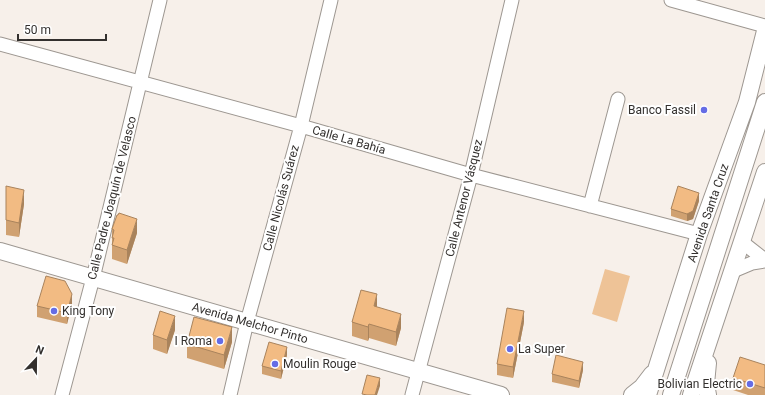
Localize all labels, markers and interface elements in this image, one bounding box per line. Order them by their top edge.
scale bar [18,16,106,42]
text: 50 m [24,23,51,37]
place label: Banco Fassil [628,103,696,117]
marker: Banco Fassil [699,105,709,115]
street label: Calle Padre Joaquín de Velasco [85,115,139,281]
street label: Calle La Bahía [311,123,387,157]
street label: Calle Antenor Vásquez [443,138,485,258]
street label: Calle Nicolás Suárez [260,143,302,253]
street label: Avenida Santa Cruz [685,162,731,264]
street label: Avenida Melchor Pinto [191,300,310,346]
place label: King Tony [62,304,115,318]
marker: King Tony [49,306,59,316]
place label: I Roma [174,334,212,348]
marker: I Roma [215,336,225,346]
north arrow [16,339,56,379]
place label: La Super [518,342,565,356]
text: N [34,343,46,358]
marker: La Super [505,344,515,354]
place label: Moulin Rouge [283,357,356,371]
marker: Moulin Rouge [270,359,280,369]
place label: Bolivian Electric [657,377,742,391]
marker: Bolivian Electric [745,379,755,389]

